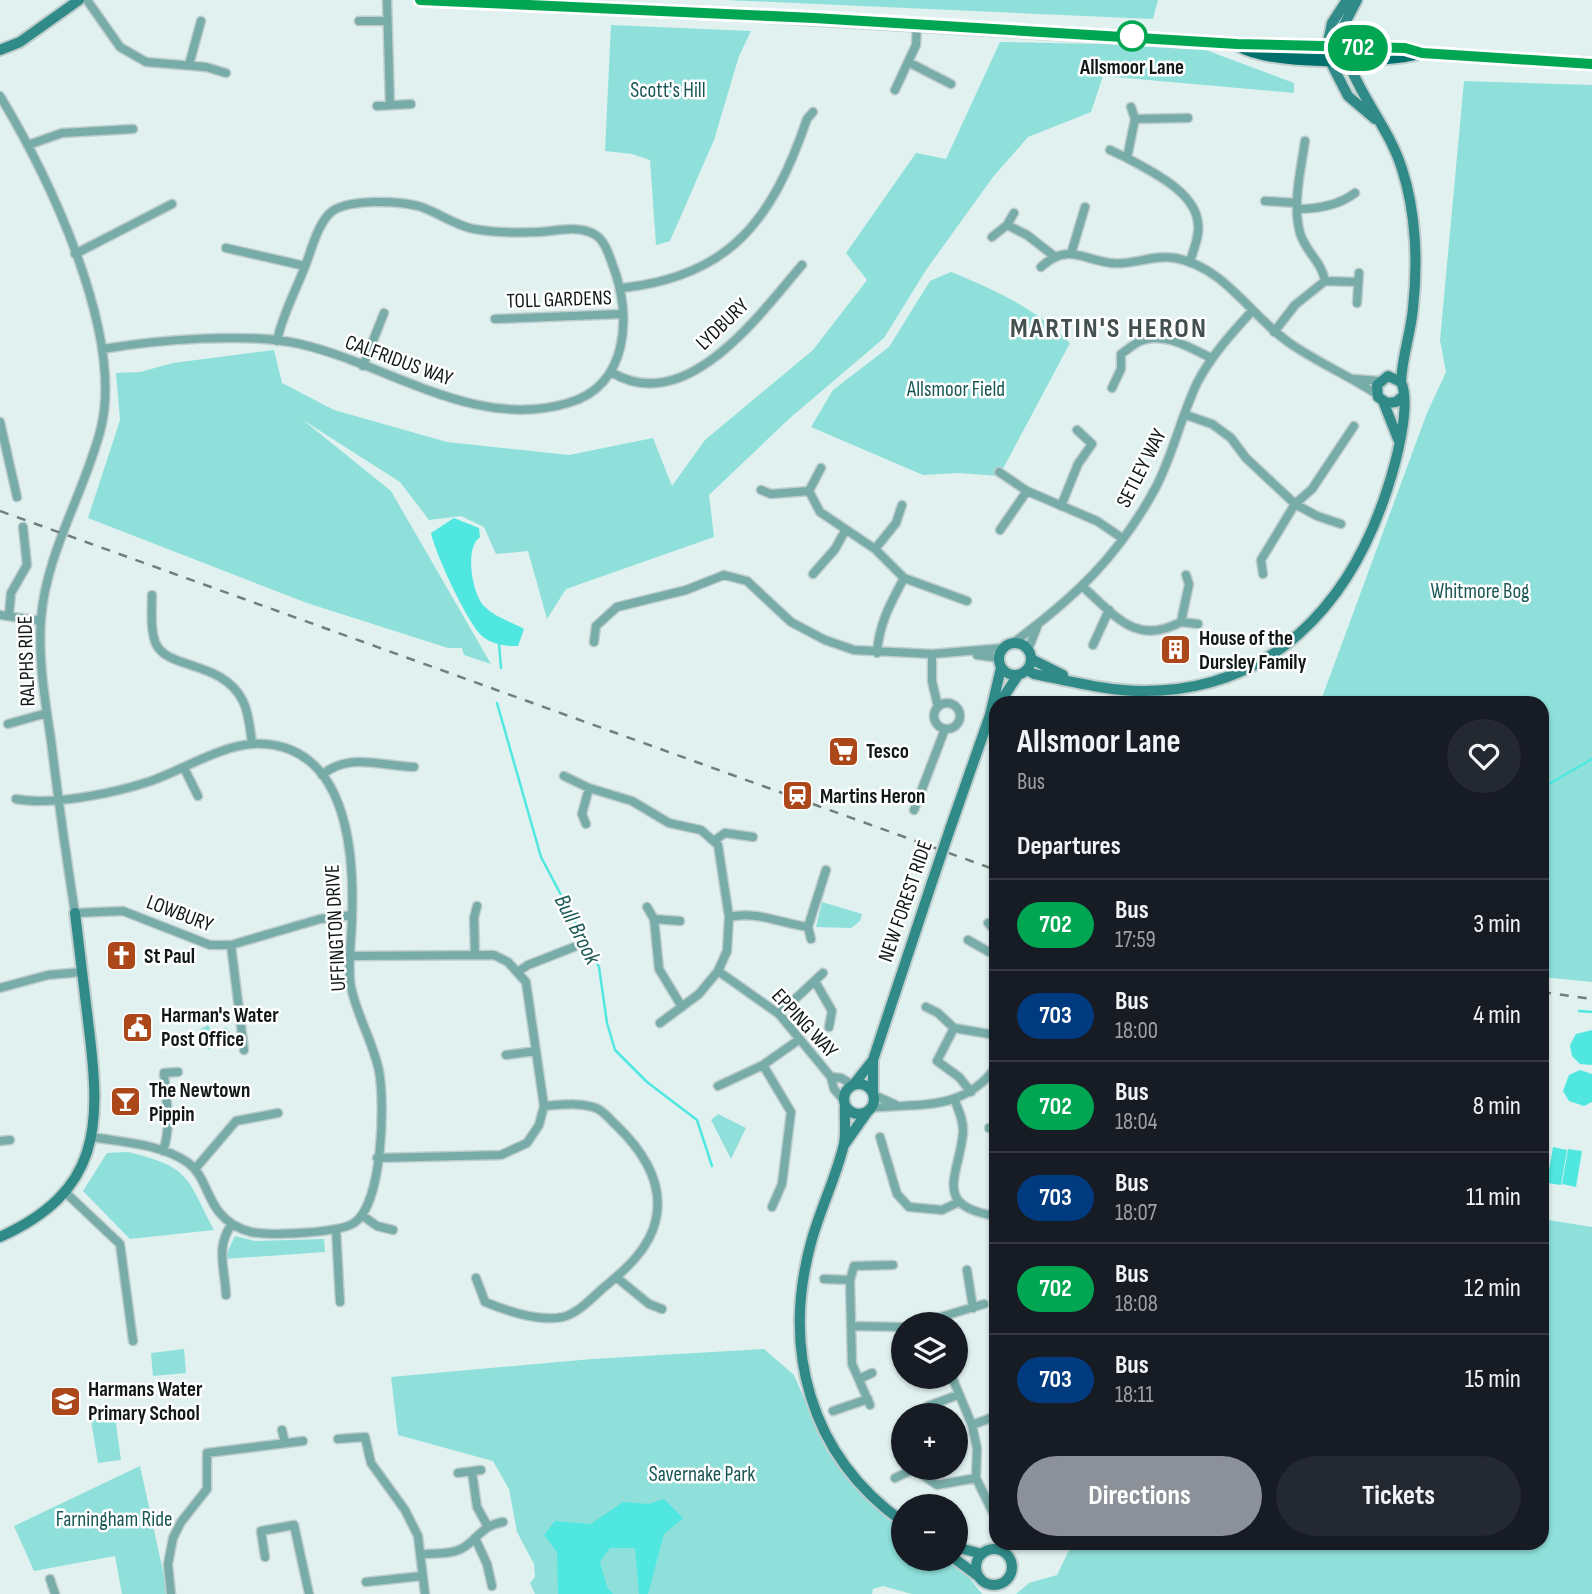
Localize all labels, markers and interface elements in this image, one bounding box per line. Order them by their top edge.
marker: Allsmoor Lane [1117,21,1147,51]
line badge: 702 [1318,25,1398,71]
text: 702 [1342,33,1374,62]
place label: Allsmoor Lane [1079,55,1184,80]
park label: Scott's Hill [630,78,706,103]
street label: TOLL GARDENS [506,285,612,314]
street label: LYDBURY [691,293,754,355]
district label: MARTIN'S HERON [1010,312,1208,345]
street label: CALFRIDUS WAY [342,330,456,391]
park label: Allsmoor Field [906,377,1005,402]
street label: SETLEY WAY [1111,425,1172,512]
park label: Whitmore Bog [1430,579,1530,604]
street label: RALPHS RIDE [12,615,41,707]
place label: House of the Dursley Family [1199,626,1307,675]
building icon: House of the Dursley Family [1159,633,1193,667]
button: heart [1447,719,1521,793]
text: Allsmoor Lane [1017,722,1181,762]
supermarket icon: Tesco [826,734,860,768]
place label: Tesco [866,739,909,764]
text: Bus [1017,768,1045,796]
station icon: Martins Heron [780,779,814,813]
place label: Martins Heron [820,784,925,809]
text: Departures [1017,831,1121,862]
street label: NEW FOREST RIDE [873,837,938,965]
street label: UFFINGTON DRIVE [320,864,351,992]
street label: LOWBURY [143,889,217,938]
water label: Bull Brook [548,890,607,970]
text: Bus [1115,895,1149,926]
text: 3 min [1473,909,1521,940]
text: 702 [1039,910,1072,939]
text: 17:59 [1115,926,1156,954]
church icon: St Paul [104,939,138,973]
place label: St Paul [144,944,195,969]
street label: EPPING WAY [766,984,843,1063]
text: Bus [1115,986,1149,1017]
text: 4 min [1473,1000,1521,1031]
text: 703 [1039,1001,1072,1030]
place label: Harman's Water Post Office [161,1003,279,1052]
public building icon: Harman's Water Post Office [121,1010,155,1044]
text: 18:00 [1115,1017,1158,1045]
text: Bus [1115,1077,1149,1108]
place label: The Newtown Pippin [149,1078,250,1127]
bar icon: The Newtown Pippin [109,1085,143,1119]
text: 8 min [1473,1091,1521,1122]
text: 702 [1039,1092,1072,1121]
text: 18:04 [1115,1108,1157,1136]
text: Bus [1115,1168,1149,1199]
text: 11 min [1466,1182,1521,1213]
text: 703 [1039,1183,1072,1212]
text: 18:07 [1115,1199,1157,1227]
text: Bus [1115,1259,1149,1290]
text: 12 min [1464,1273,1521,1304]
text: 702 [1039,1274,1072,1303]
text: 18:08 [1115,1290,1158,1318]
map controls [891,1312,968,1571]
button: layers [891,1312,968,1389]
text: Bus [1115,1350,1149,1381]
text: 15 min [1465,1364,1521,1395]
text: 703 [1039,1365,1072,1394]
place label: Harmans Water Primary School [88,1377,203,1426]
text: 18:11 [1115,1381,1154,1409]
school or university icon: Harmans Water Primary School [48,1384,82,1418]
button: + [891,1403,968,1480]
button: Directions [1017,1456,1262,1536]
button: Tickets [1276,1456,1521,1536]
park label: Savernake Park [649,1462,755,1487]
button: − [891,1494,968,1571]
park label: Farningham Ride [56,1507,172,1532]

